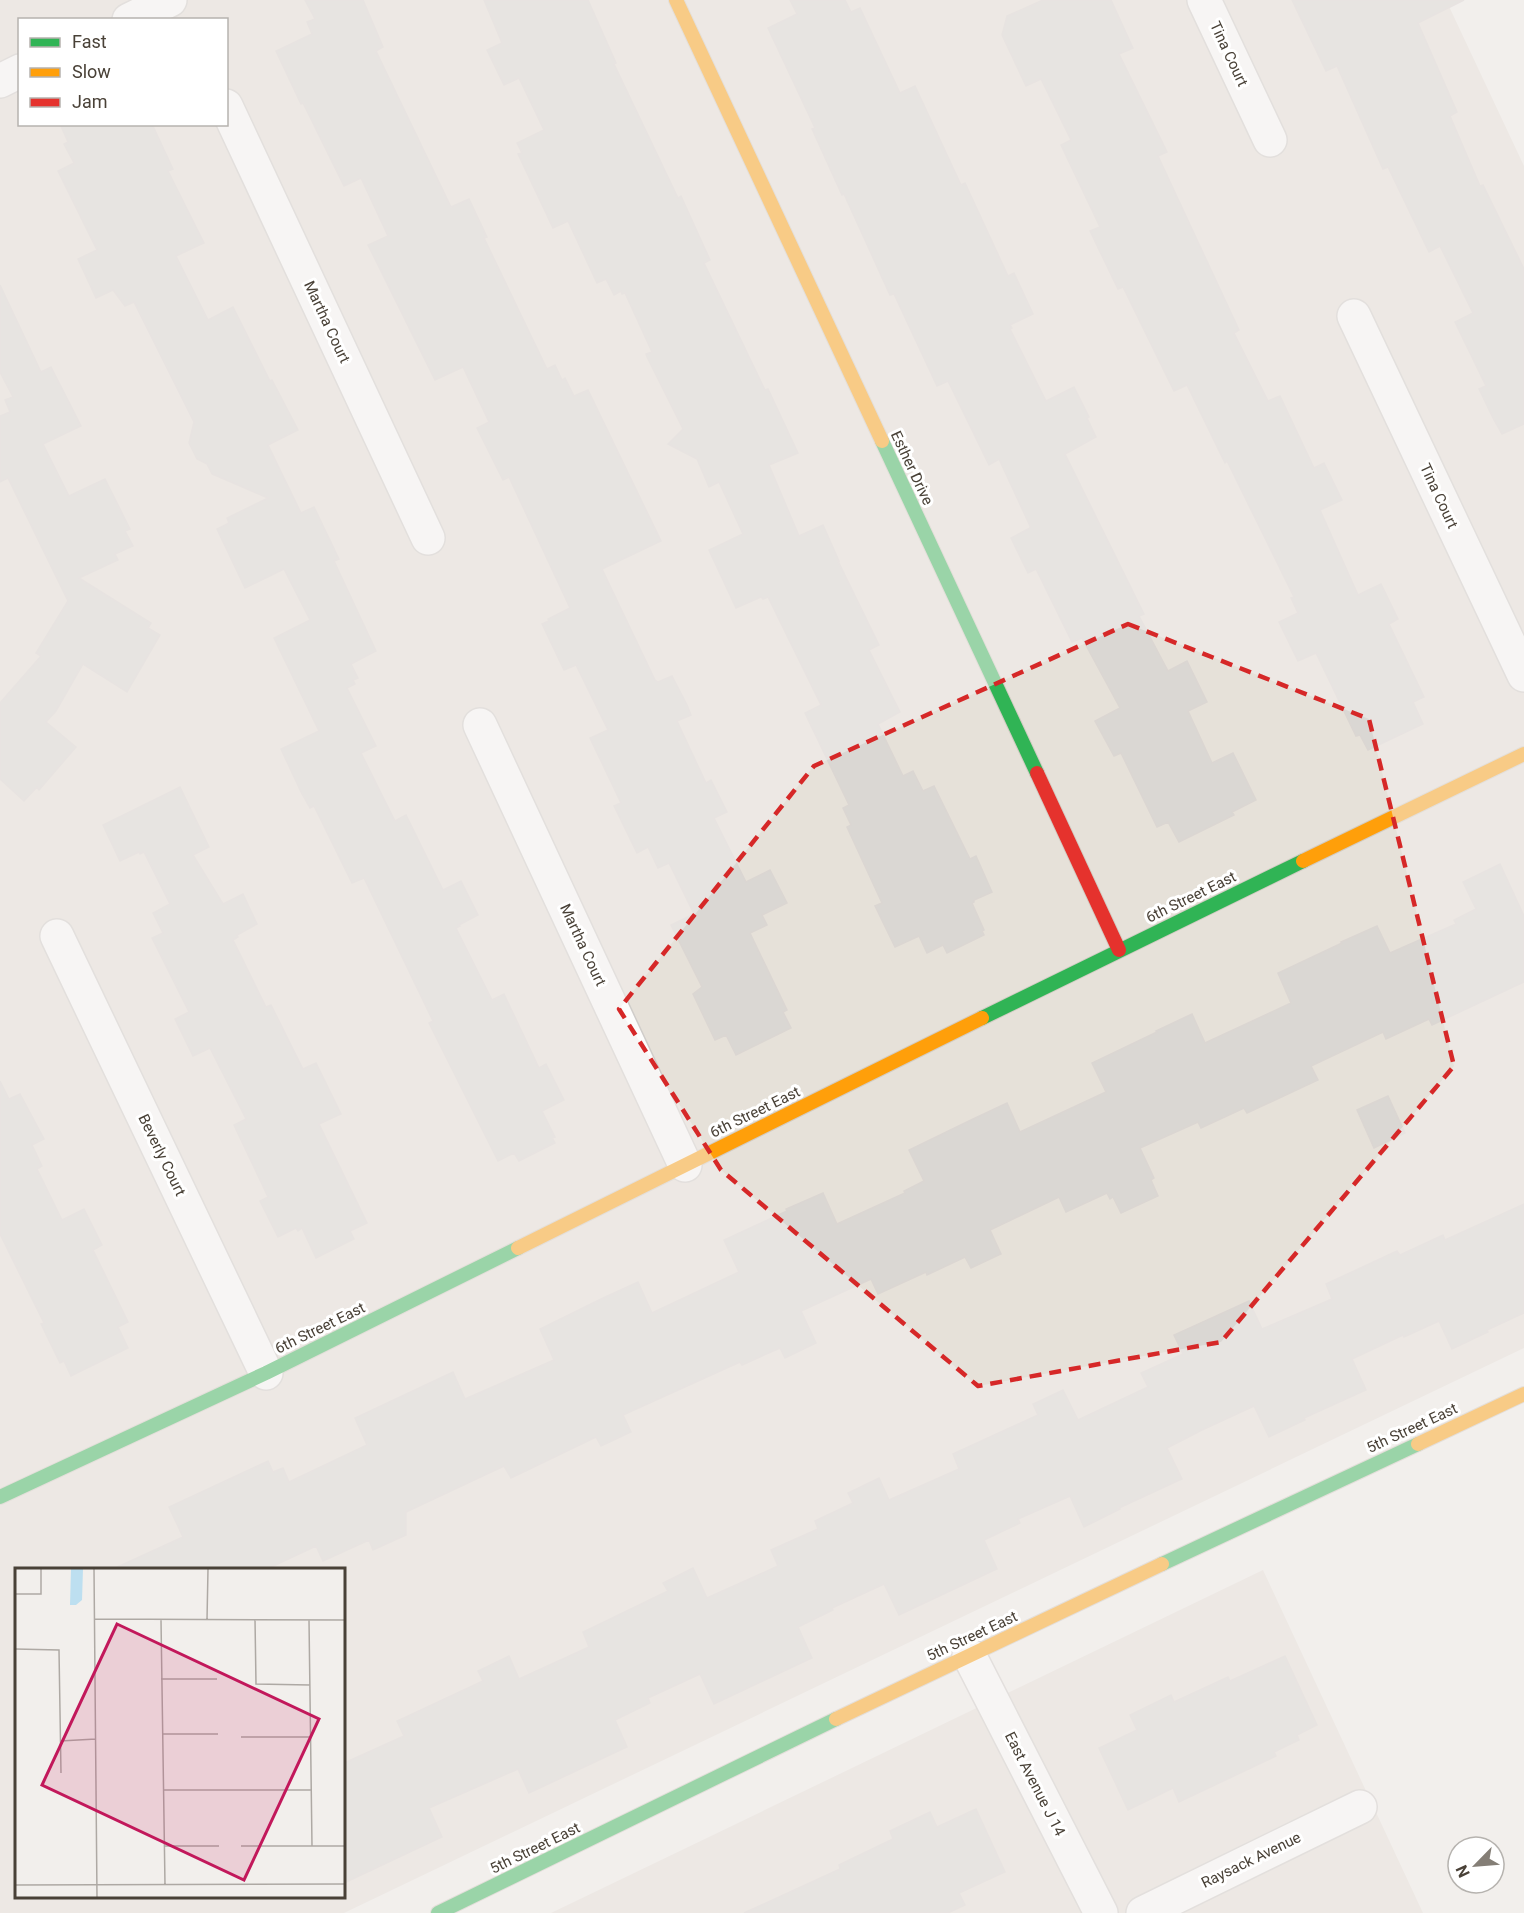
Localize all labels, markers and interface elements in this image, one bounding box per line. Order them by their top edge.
legend [18,18,228,126]
street label: Tina Court [1206,19,1252,89]
text: Fast [72,31,107,52]
text: Slow [72,61,111,82]
text: Jam [72,91,108,112]
street label: Martha Court [300,278,354,366]
street label: Esther Drive [887,428,937,508]
street label: Tina Court [1416,461,1462,531]
street label: 6th Street East [1143,867,1239,927]
street label: Martha Court [556,901,610,989]
street label: 6th Street East [707,1082,803,1142]
street label: Beverly Court [134,1111,190,1199]
street label: 6th Street East [272,1298,368,1358]
street label: 5th Street East [1364,1399,1460,1457]
inset map [15,1568,345,1898]
street label: 5th Street East [924,1607,1020,1665]
street label: East Avenue J 14 [1001,1729,1069,1840]
street label: 5th Street East [487,1818,583,1878]
street label: Raysack Avenue [1198,1828,1304,1892]
north arrow [1446,1835,1506,1895]
text: N [1452,1862,1474,1880]

